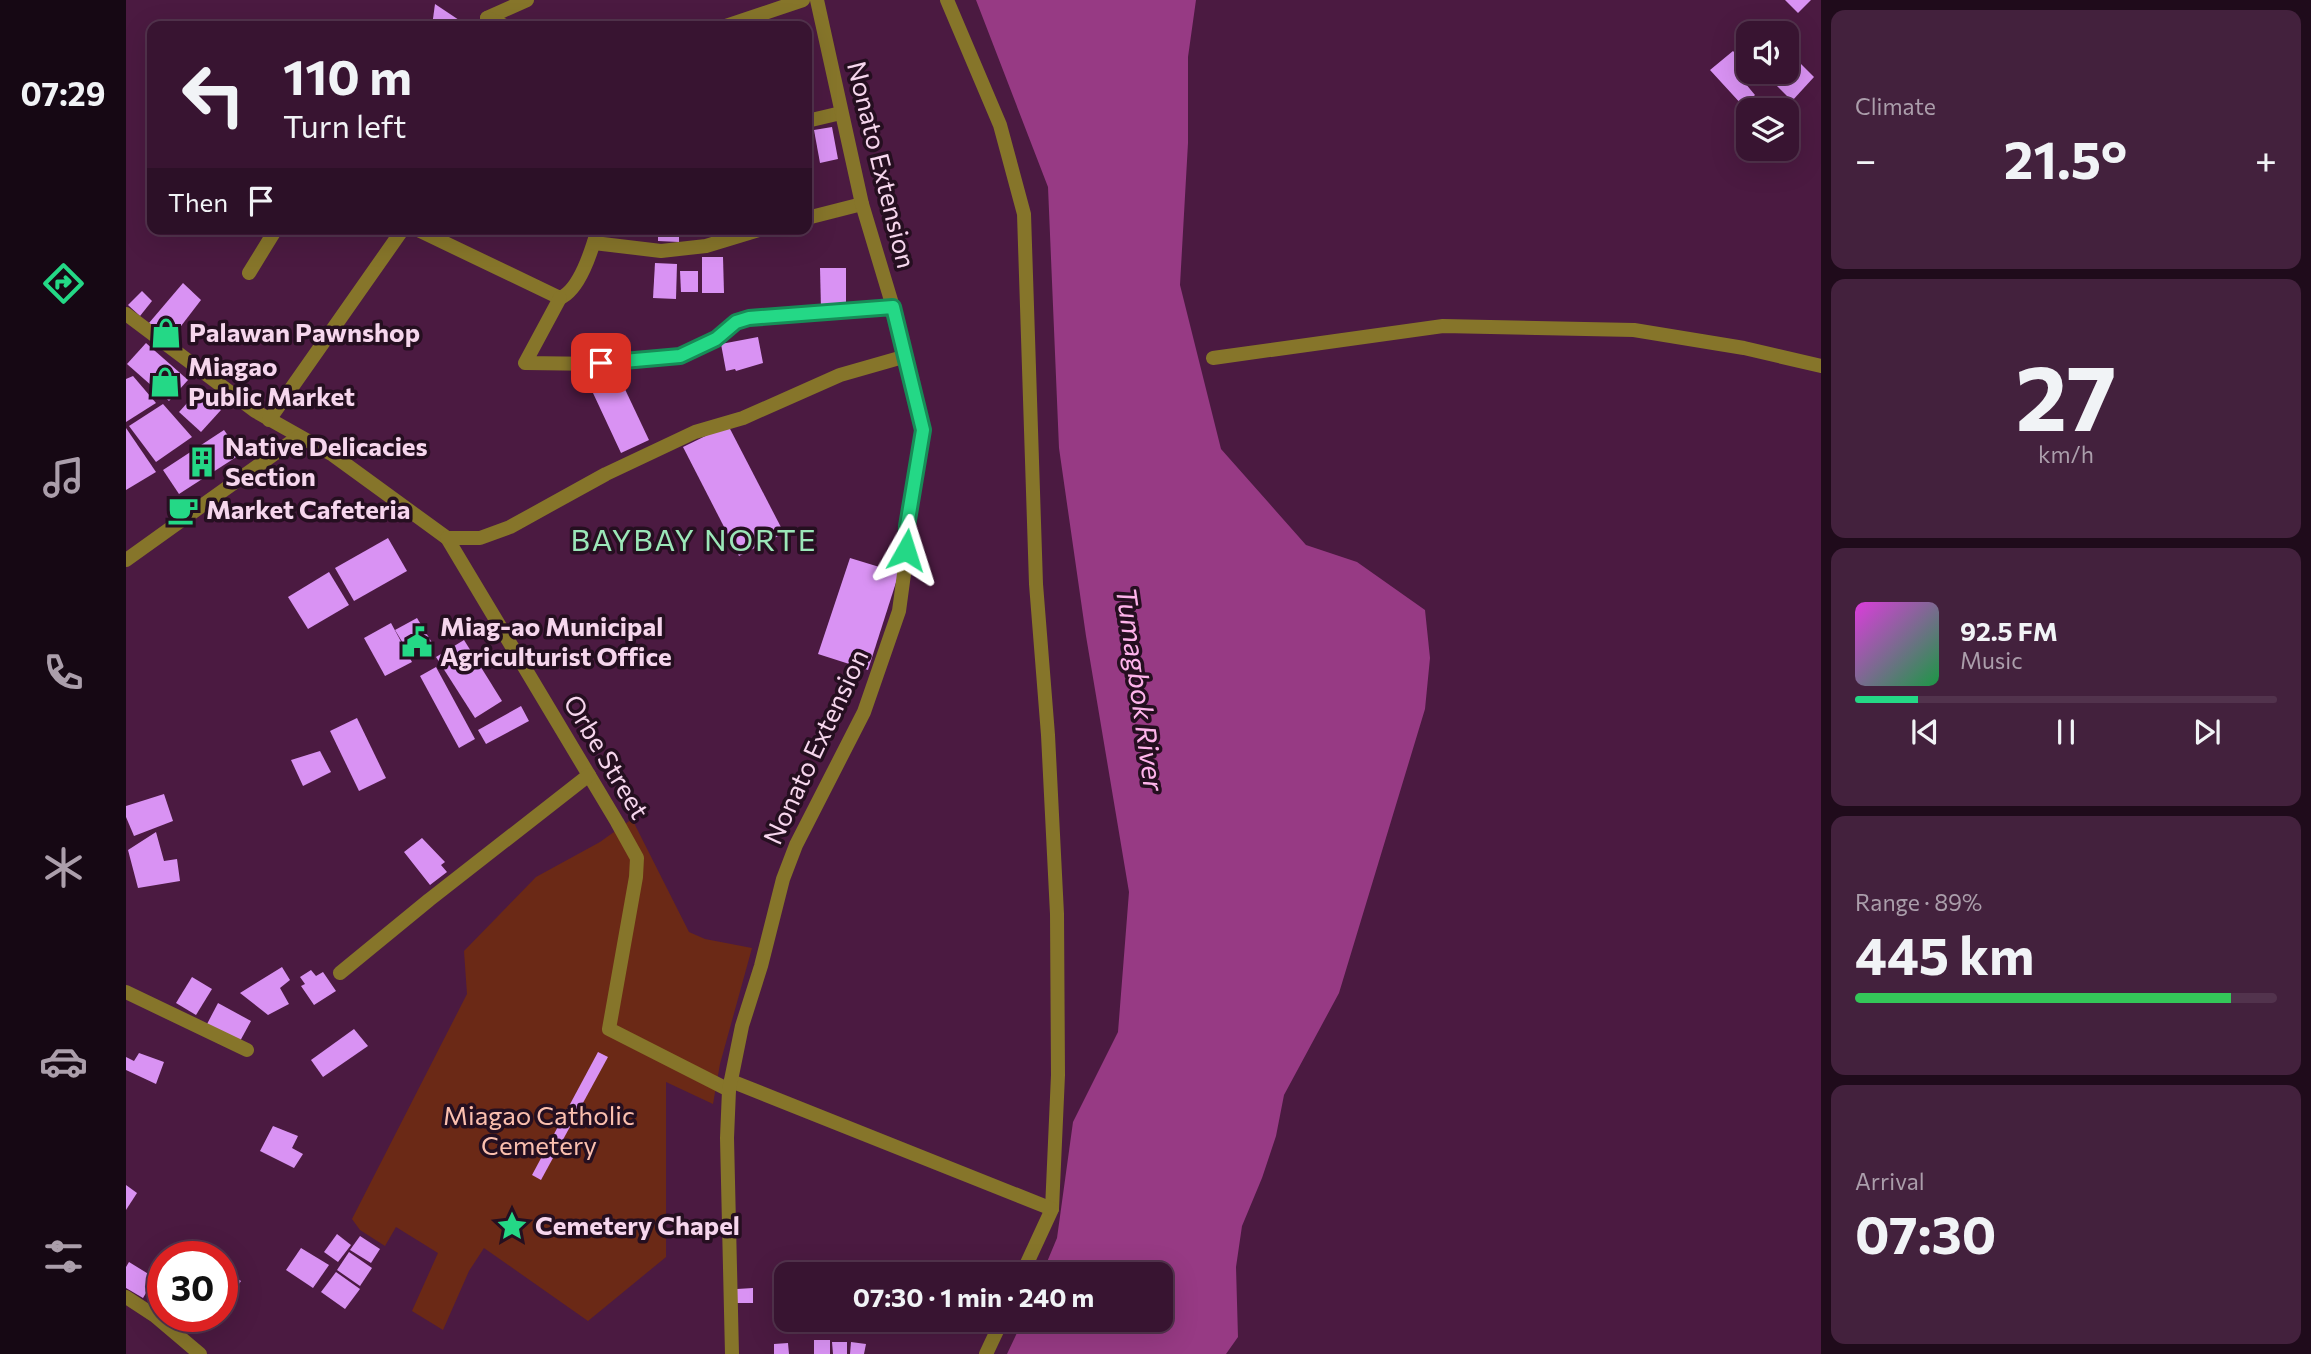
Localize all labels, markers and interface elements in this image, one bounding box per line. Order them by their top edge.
map controls [1736,21,1799,161]
button: sound [1736,21,1799,84]
text: 110 m [283,45,412,105]
icon: left [168,49,259,140]
street label: Nonato Extension [842,58,923,271]
text: 07:29 [21,73,105,113]
text: Climate [1855,92,1936,120]
button: layers [1736,98,1799,161]
text: Turn left [283,105,407,145]
text: 21.5° [2004,126,2127,190]
text: − [1855,135,1877,182]
text: + [2255,135,2277,182]
icon: arrive [242,182,280,220]
text: Then [168,186,228,217]
icon: directions [39,259,88,308]
shop icon: Palawan Pawnshop [149,316,183,350]
place label: Palawan Pawnshop [189,316,420,347]
pin [571,333,631,393]
text: 27 [2015,338,2117,450]
icon: arrive [582,344,620,382]
place label: Miagao Public Market [188,350,355,411]
shop icon: Miagao Public Market [148,365,182,399]
place label: Native Delicacies Section [225,430,428,491]
text: km/h [2038,440,2094,468]
building icon: Native Delicacies Section [185,445,219,479]
icon: music [39,453,88,502]
cafe icon: Market Cafeteria [166,493,200,527]
place label: Market Cafeteria [206,493,411,524]
position arrow [869,513,943,587]
district label: BAYBAY NORTE [570,520,818,557]
water label: Tumagbok River [1110,585,1172,794]
place label: Miag-ao Municipal Agriculturist Office [440,610,672,671]
text: 92.5 FM [1960,615,2058,646]
public building icon: Miag-ao Municipal Agriculturist Office [400,625,434,659]
street label: Nonato Extension [756,644,873,849]
text: Music [1960,646,2023,674]
icon: phone [39,648,88,697]
street label: Orbe Street [558,689,656,824]
icon: previous [1906,713,1944,751]
icon: pause [2047,713,2085,751]
icon: next [2188,713,2226,751]
icon: climate [39,843,88,892]
text: Range · 89% [1855,888,1982,916]
text: 445 km [1855,922,2034,986]
icon: car [39,1037,88,1086]
park label: Miagao Catholic Cemetery [443,1099,635,1160]
text: Arrival [1855,1167,1925,1195]
text: 07:30 [1855,1201,1996,1265]
place icon: Cemetery Chapel [495,1209,529,1243]
place label: Cemetery Chapel [535,1209,740,1240]
icon: filters [39,1232,88,1281]
speed limit sign: 30 [147,1241,238,1332]
text: 07:30 · 1 min · 240 m [853,1281,1094,1312]

